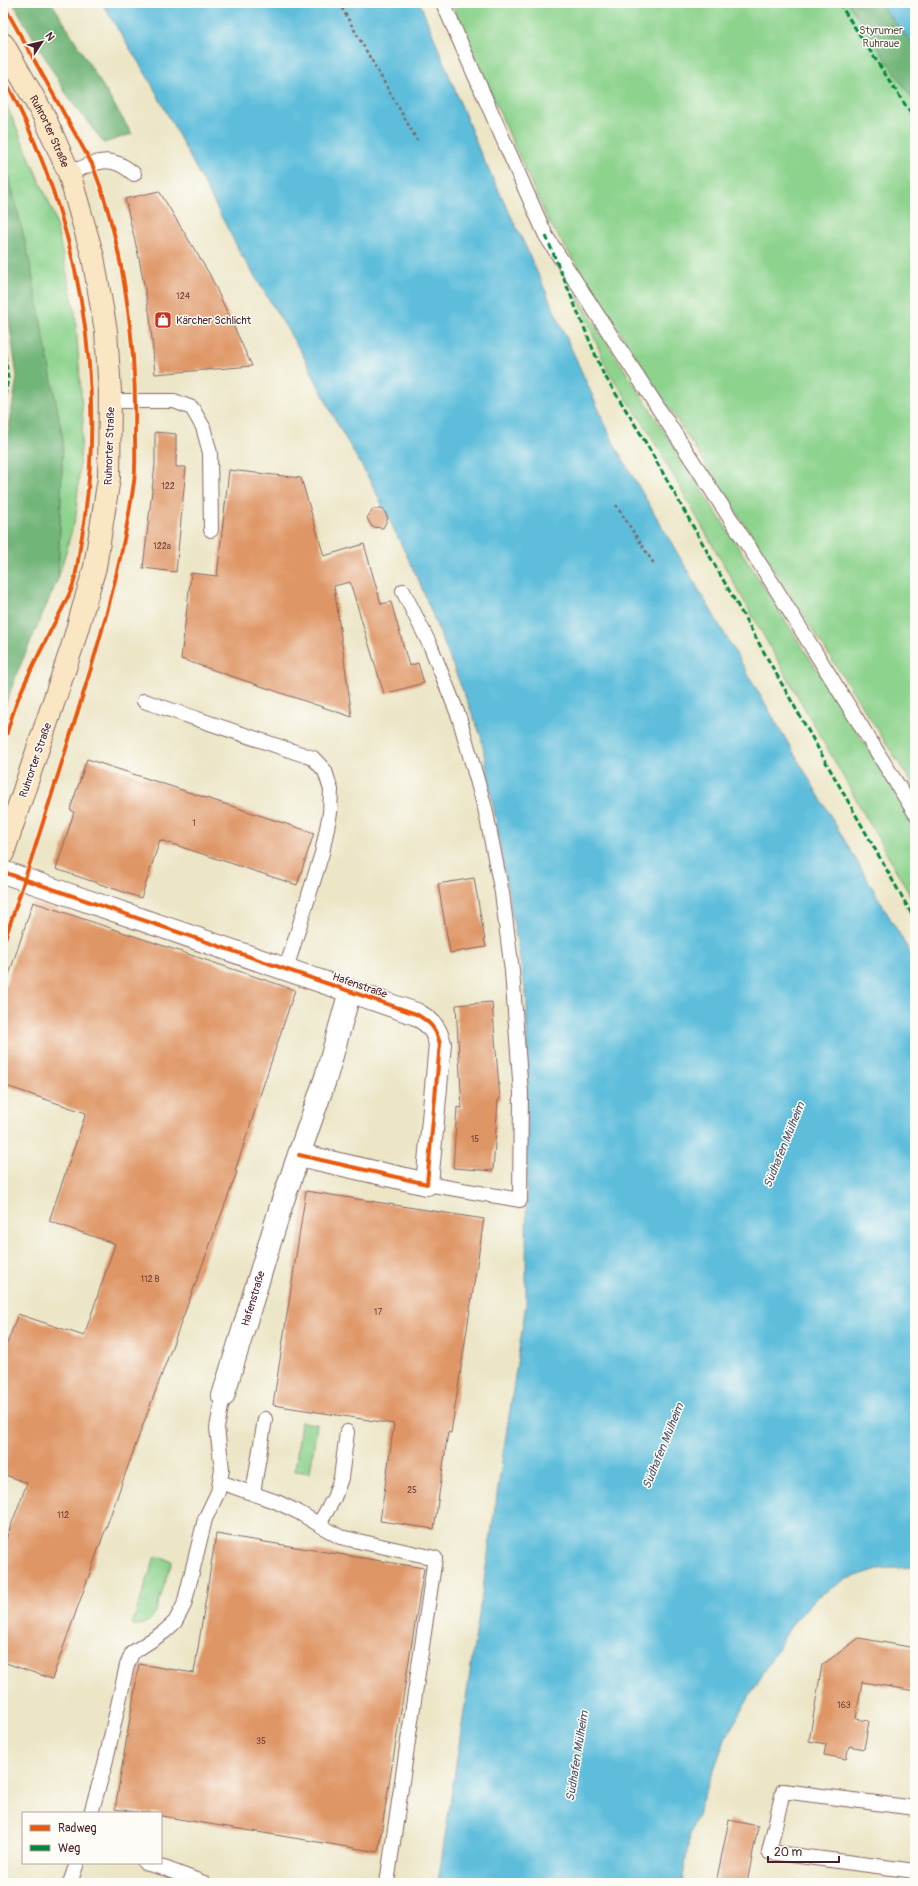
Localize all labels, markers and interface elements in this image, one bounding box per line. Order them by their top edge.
north arrow [22,22,62,62]
park label: Styrumer Ruhraue [859,24,903,50]
text: N [42,30,58,44]
street label: Ruhrorter Straße [27,93,72,170]
house number: 124 [176,291,191,302]
shop icon: Kärcher Schlicht [153,310,173,330]
place label: Kärcher Schlicht [176,314,252,327]
street label: Ruhrorter Straße [102,406,117,485]
house number: 122 [161,481,175,492]
house number: 122a [153,541,171,552]
street label: Ruhrorter Straße [17,721,55,799]
house number: 1 [192,818,196,829]
street label: Hafenstraße [331,970,389,1001]
water label: Südhafen Mülheim [760,1099,809,1190]
house number: 15 [471,1134,479,1145]
street label: Hafenstraße [239,1269,268,1328]
house number: 112 B [140,1274,160,1285]
house number: 17 [374,1307,382,1318]
water label: Südhafen Mülheim [639,1400,688,1491]
house number: 25 [407,1485,417,1496]
house number: 112 [57,1510,69,1521]
house number: 163 [837,1700,851,1711]
water label: Südhafen Mülheim [563,1709,592,1802]
house number: 35 [256,1736,266,1747]
legend [22,1812,162,1864]
text: Radweg [58,1821,96,1836]
scale bar [768,1838,839,1864]
text: Weg [58,1841,80,1856]
text: 20 m [774,1845,803,1860]

